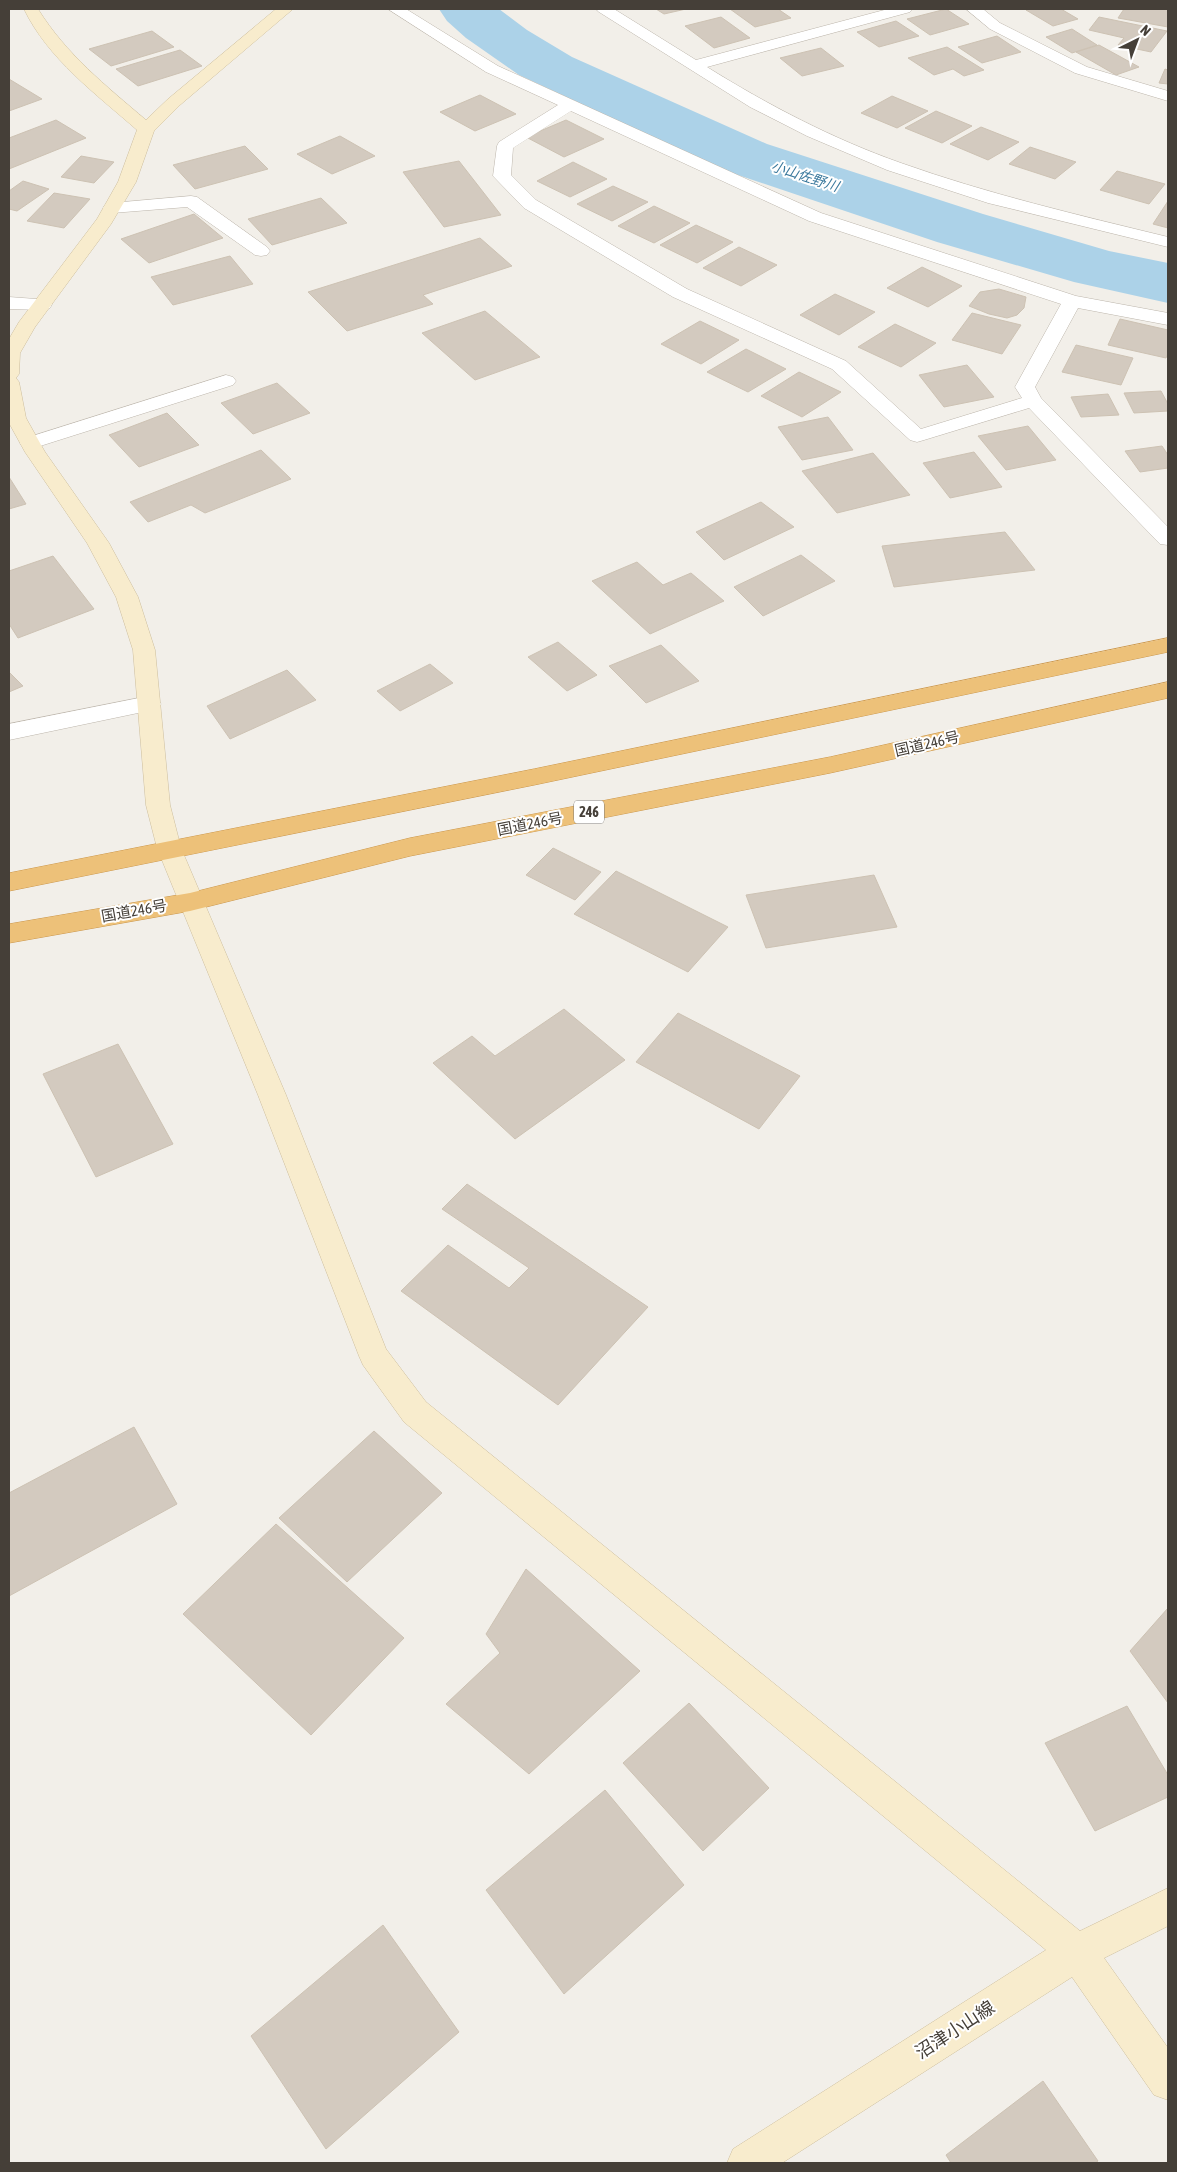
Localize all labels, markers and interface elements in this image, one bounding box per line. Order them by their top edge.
north arrow [1112,15,1162,65]
text: N [1137,22,1154,39]
water label: 小山佐野川 [769,158,843,195]
street label: 国道246号 [893,728,961,759]
road number: 246 [574,800,604,824]
street label: 国道246号 [496,809,564,838]
street label: 国道246号 [100,896,168,925]
street label: 沼津小山線 [911,1996,998,2063]

